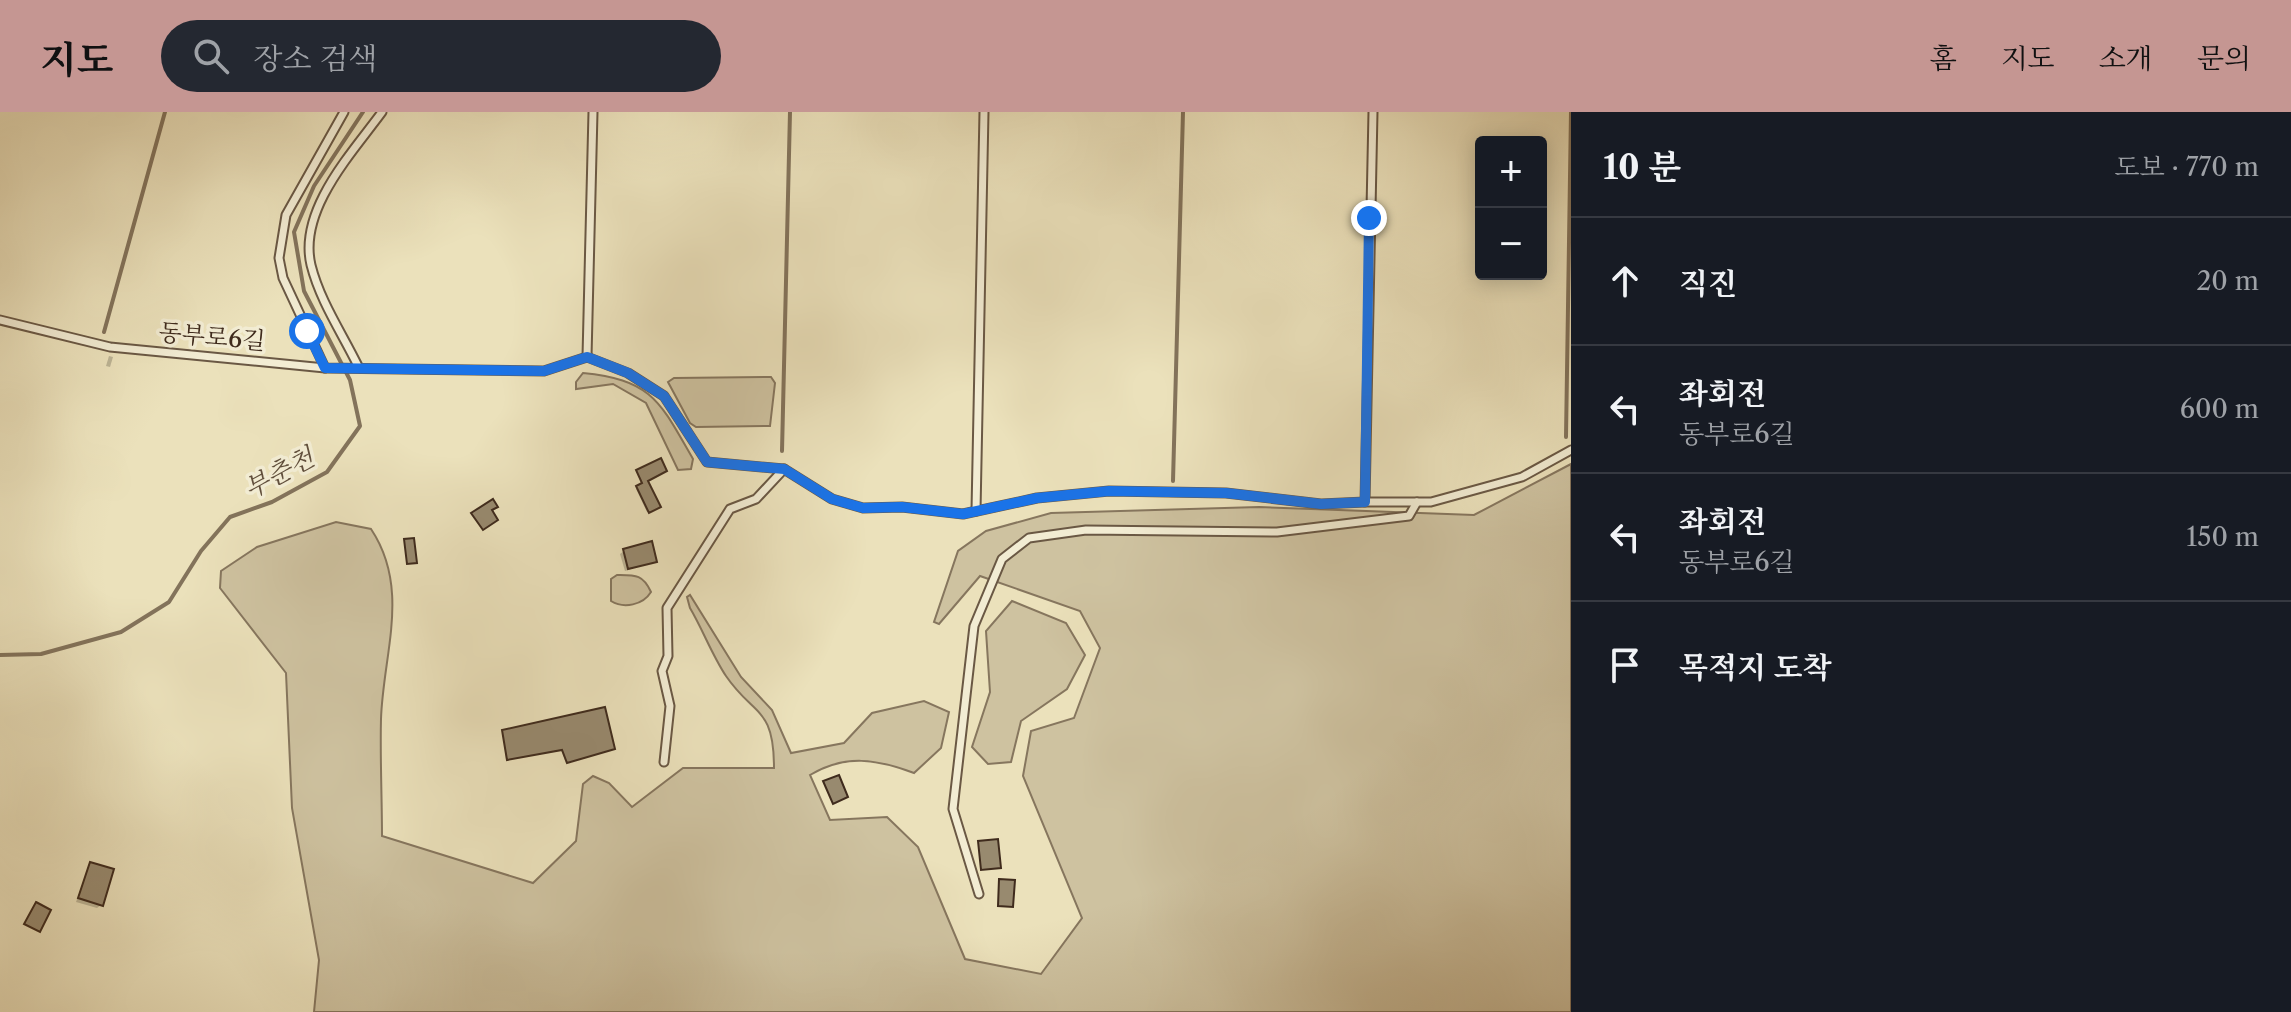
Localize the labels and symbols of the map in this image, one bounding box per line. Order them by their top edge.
route end [1351,200,1387,236]
route start [289,313,325,349]
street label: 동부로6길 [158,317,267,356]
water label: 부춘천 [238,440,321,505]

